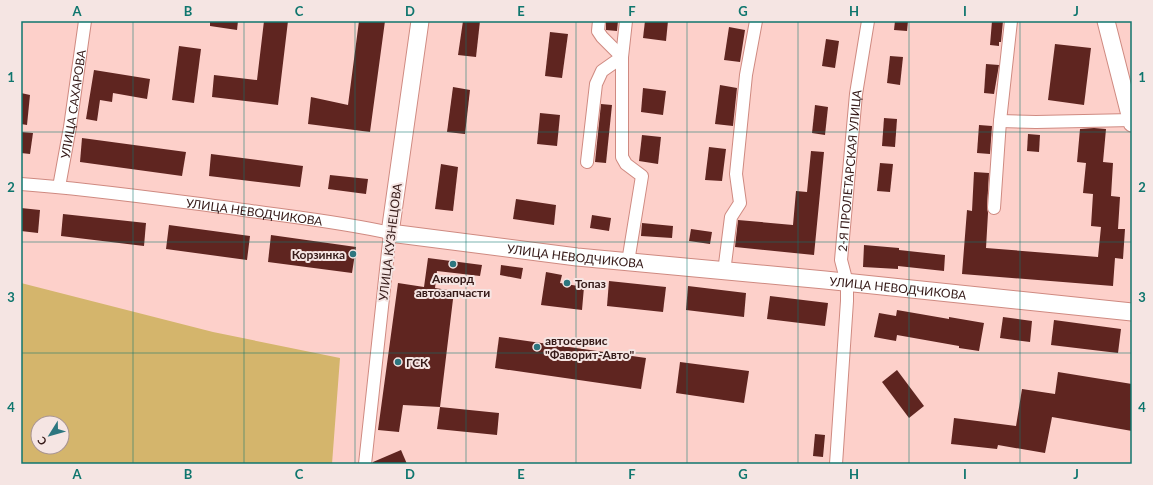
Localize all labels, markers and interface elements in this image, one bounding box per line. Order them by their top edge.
text: A [71,3,82,19]
text: B [184,3,193,19]
text: C [295,3,304,19]
text: D [405,3,415,19]
text: E [517,3,525,19]
text: F [628,3,636,19]
text: G [738,3,748,19]
text: H [849,3,859,19]
text: I [963,3,967,19]
text: J [1073,3,1079,19]
street label: УЛИЦА САХАРОВА [57,48,88,160]
text: 1 [7,69,15,85]
text: 1 [1138,69,1146,85]
street label: 2-Я ПРОЛЕТАРСКАЯ УЛИЦА [834,87,864,252]
text: 2 [7,179,15,195]
text: 2 [1138,179,1146,195]
street label: УЛИЦА КУЗНЕЦОВА [375,182,405,302]
street label: УЛИЦА НЕВОДЧИКОВА [185,195,324,228]
street label: УЛИЦА НЕВОДЧИКОВА [506,241,645,271]
place label: Корзинка [292,247,345,262]
marker: Корзинка [348,249,358,259]
marker: Аккорд автозапчасти [448,259,458,269]
place label: Аккорд автозапчасти [416,271,490,300]
street label: УЛИЦА НЕВОДЧИКОВА [829,273,968,302]
place label: Топаз [575,276,606,291]
marker: Топаз [562,278,572,288]
text: 3 [7,289,15,305]
text: 3 [1138,289,1146,305]
place label: автосервис "Фаворит-Авто" [545,333,634,362]
marker: автосервис "Фаворит-Авто" [532,342,542,352]
place label: ГСК [406,355,429,370]
marker: ГСК [393,357,403,367]
text: 4 [7,399,15,415]
text: 4 [1138,399,1146,415]
north arrow [30,415,70,455]
text: С [34,434,49,448]
text: A [71,466,82,482]
text: B [184,466,193,482]
text: C [295,466,304,482]
text: D [405,466,415,482]
text: E [517,466,525,482]
text: F [628,466,636,482]
text: G [738,466,748,482]
text: H [849,466,859,482]
text: I [963,466,967,482]
text: J [1073,466,1079,482]

